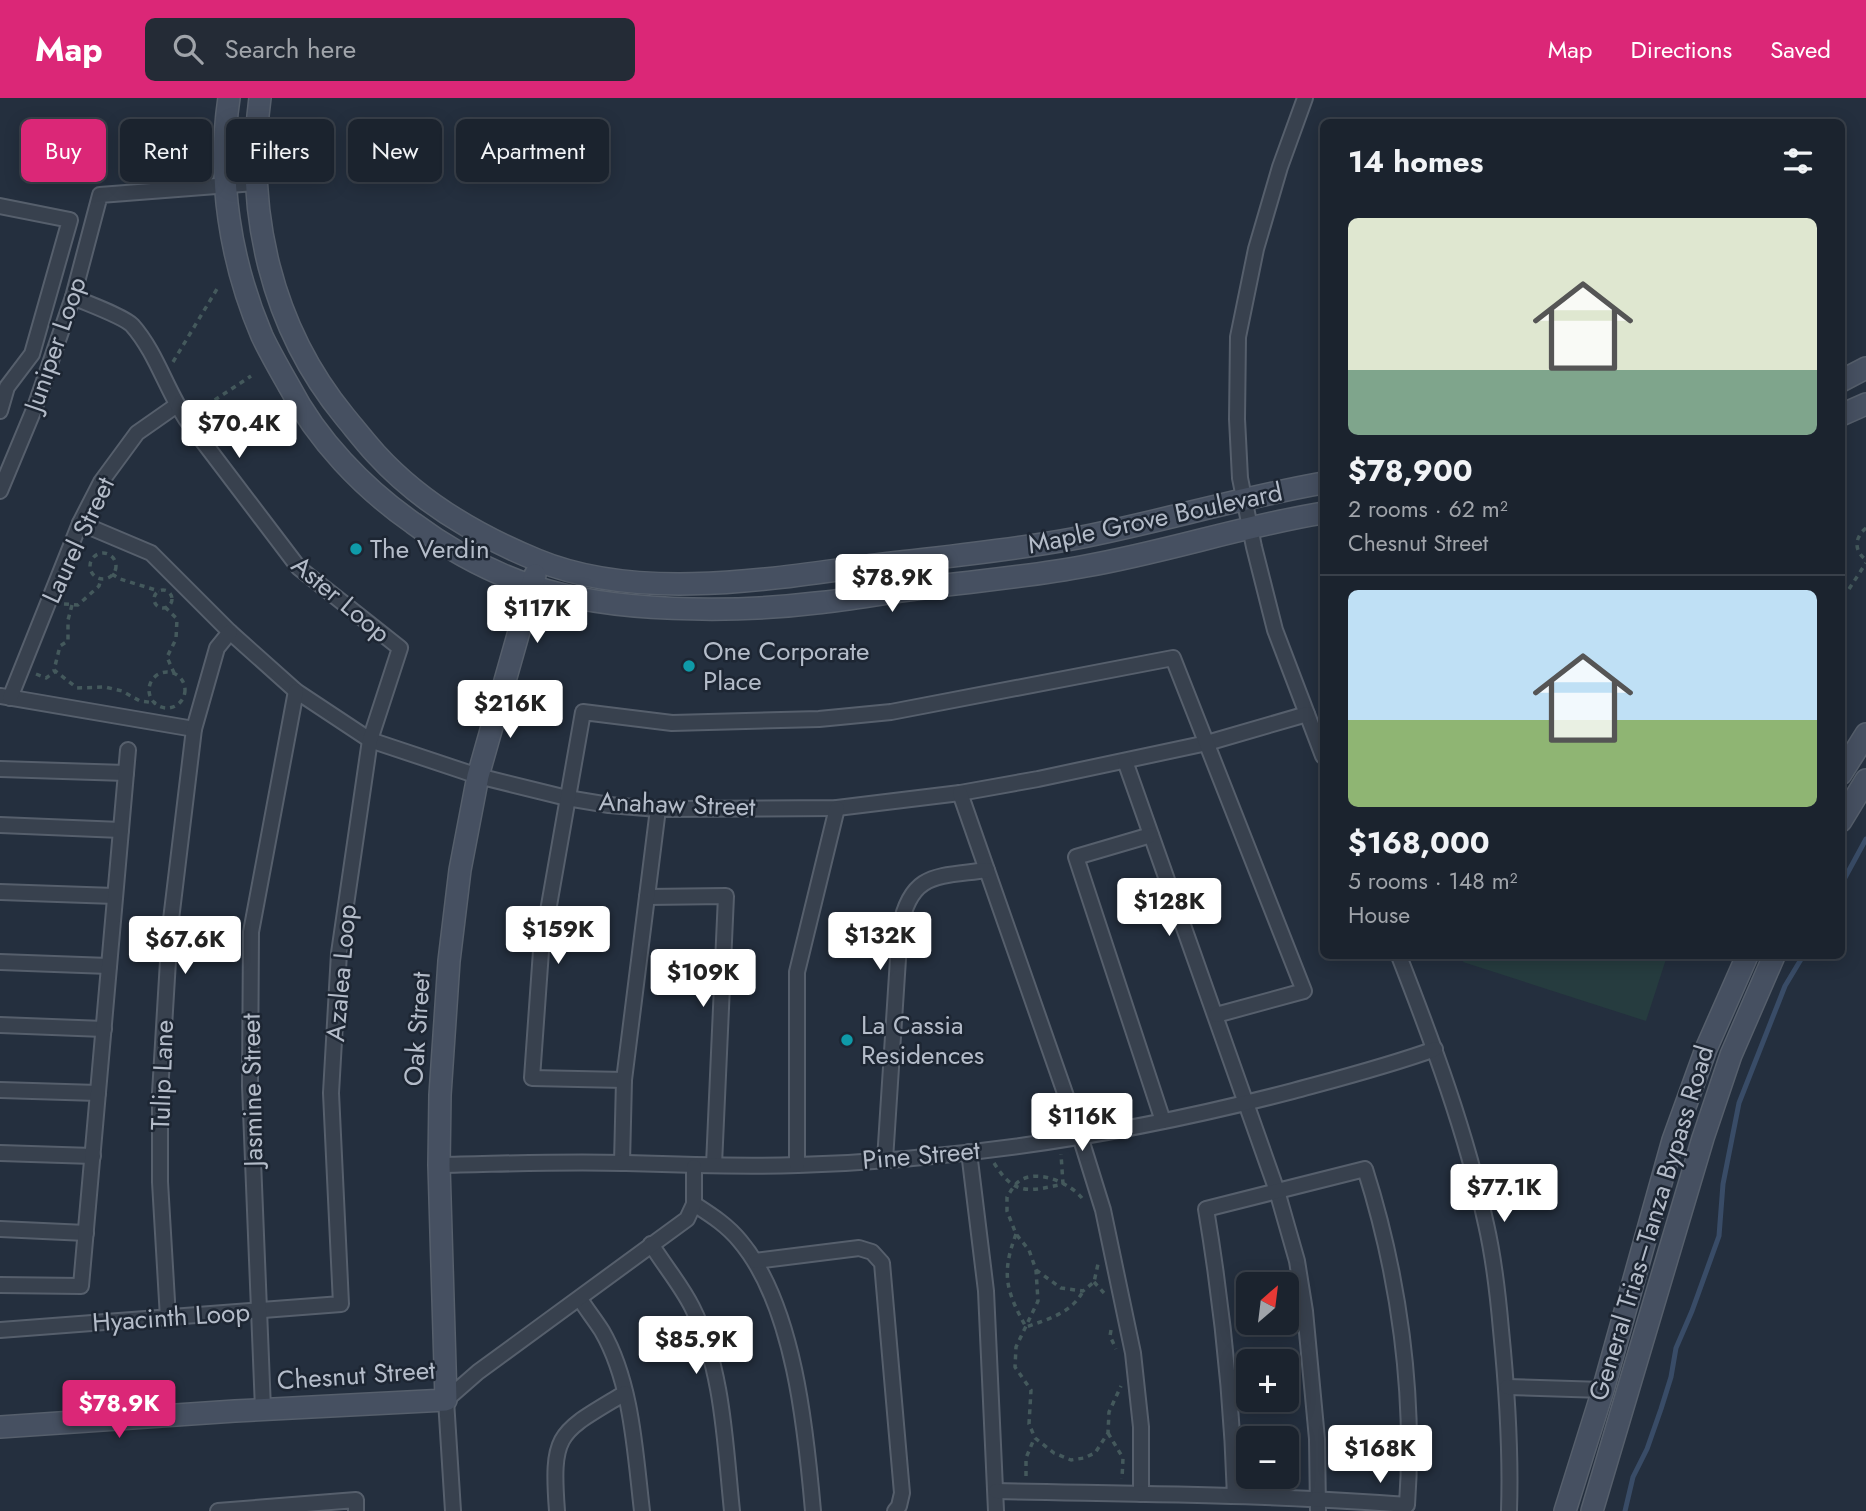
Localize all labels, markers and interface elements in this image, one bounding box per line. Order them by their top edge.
search box [145,18,635,81]
text: Map [35,26,103,73]
icon: search [169,30,207,68]
text: Search here [225,30,356,68]
text: Map [1548,32,1593,67]
text: Directions [1631,32,1732,67]
text: Saved [1770,32,1831,67]
chip: Buy [21,119,106,182]
chip: Rent [120,119,212,182]
chip: Filters [226,119,334,182]
chip: New [348,119,442,182]
chip: Apartment [456,119,609,182]
text: 14 homes [1348,140,1483,183]
icon: filters [1779,142,1817,180]
icon: home [1520,263,1646,389]
street label: Juniper Loop [13,272,96,419]
pin: $70.4K [182,400,296,460]
text: $70.4K [198,406,280,440]
text: $78,900 [1348,449,1473,492]
street label: Laurel Street [32,470,124,609]
street label: Maple Grove Boulevard [1024,472,1286,564]
text: 2 rooms · 62 m² [1348,492,1508,526]
text: Chesnut Street [1348,526,1488,560]
place label: The Verdin [370,530,490,568]
marker: The Verdin [348,541,364,557]
street label: Aster Loop [283,546,399,652]
pin: $78.9K [835,554,949,614]
text: $78.9K [851,560,933,594]
pin: $117K [488,586,586,645]
text: $117K [503,591,571,625]
place label: One Corporate Place [703,632,869,700]
icon: home [1520,635,1646,761]
marker: One Corporate Place [681,658,697,674]
pin: $216K [461,680,559,740]
text: $216K [474,686,546,720]
street label: Anahaw Street [598,782,757,826]
text: $168,000 [1348,821,1490,864]
text: 5 rooms · 148 m² [1348,864,1518,898]
pin: $128K [1120,878,1218,938]
text: $128K [1133,884,1205,918]
text: House [1348,898,1410,932]
street label: Azalea Loop [316,903,366,1043]
pin: $159K [509,906,607,966]
text: $159K [522,912,594,946]
pin: $132K [831,912,929,972]
pin: $67.6K [128,916,242,976]
text: $132K [844,918,916,952]
text: $67.6K [145,922,225,956]
pin: $109K [654,950,752,1009]
text: $109K [667,955,739,989]
street label: Oak Street [394,970,440,1087]
place label: La Cassia Residences [861,1006,984,1074]
street label: Jasmine Street [232,1012,272,1170]
street label: Tulip Lane [141,1019,183,1131]
marker: La Cassia Residences [839,1032,855,1048]
street label: General Trias–Tanza Bypass Road [1579,1041,1723,1405]
pin: $116K [1033,1094,1131,1153]
text: $116K [1047,1099,1117,1133]
street label: Pine Street [861,1131,982,1179]
pin: $77.1K [1447,1164,1561,1224]
text: $77.1K [1467,1170,1541,1204]
north arrow [1236,1272,1298,1335]
map controls [1236,1272,1299,1489]
street label: Hyacinth Loop [91,1293,251,1341]
pin: $85.9K [639,1316,753,1376]
text: $85.9K [655,1322,737,1356]
button: + [1236,1349,1299,1412]
street label: Chesnut Street [276,1350,437,1399]
pin: $78.9K [62,1380,176,1440]
text: $78.9K [78,1386,160,1420]
button: − [1236,1426,1299,1489]
pin: $168K [1331,1426,1429,1485]
text: $168K [1344,1431,1416,1465]

